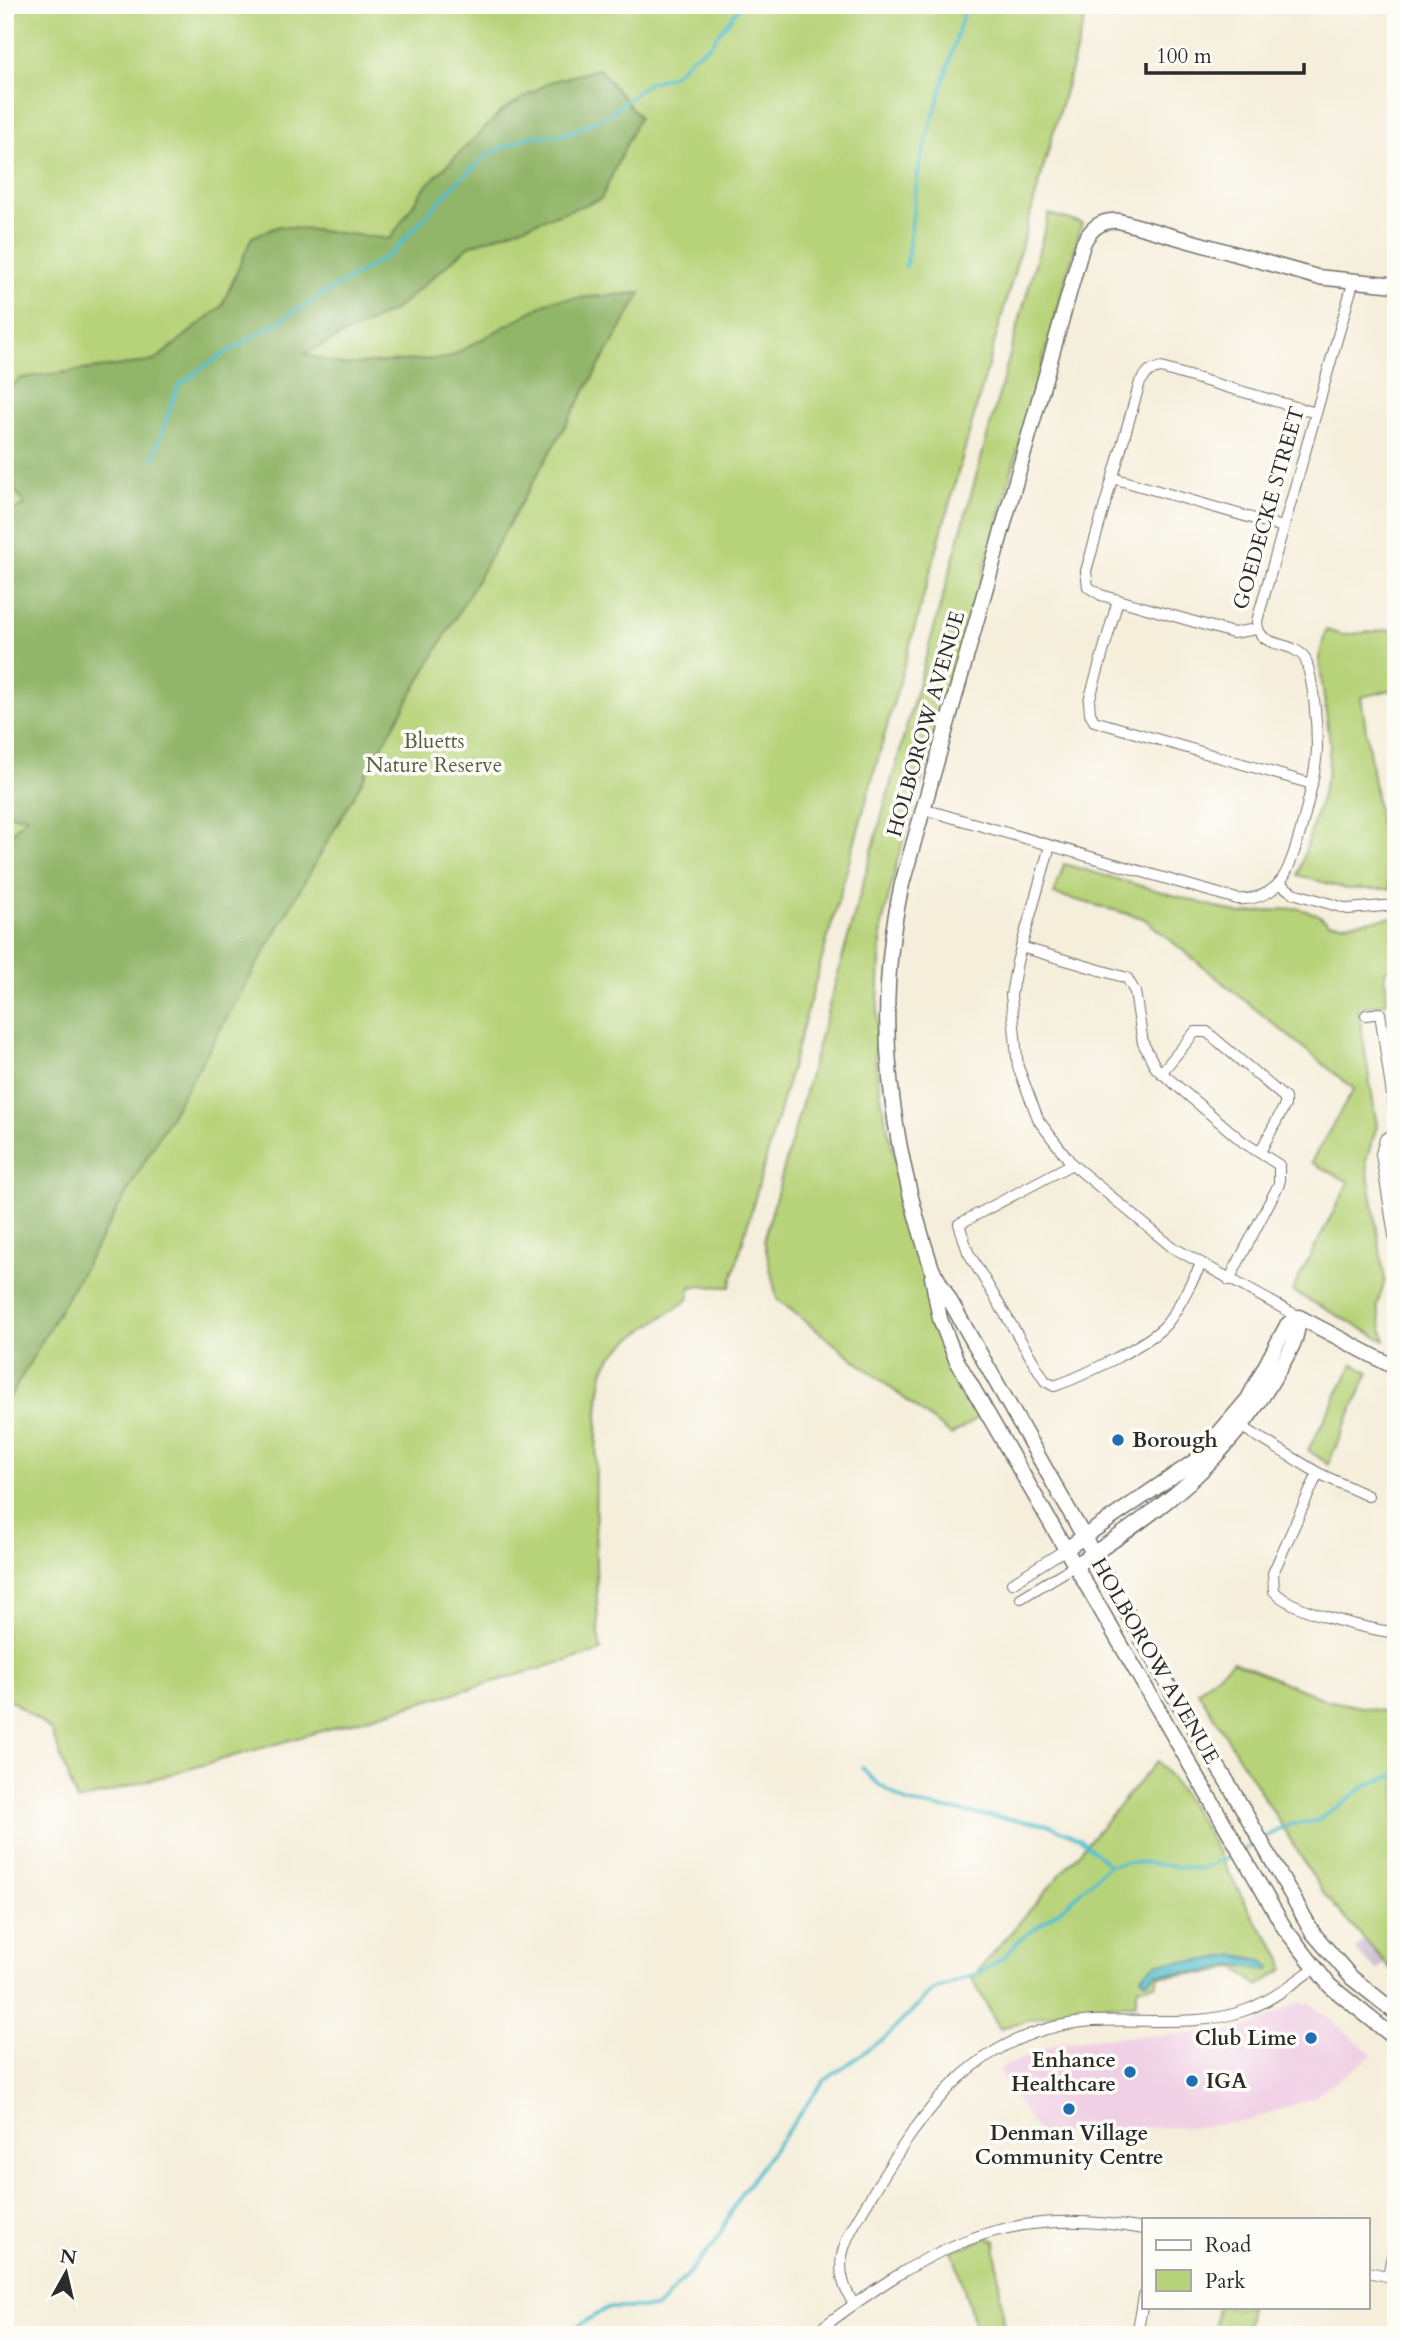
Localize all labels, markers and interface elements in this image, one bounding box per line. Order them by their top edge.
scale bar [1146,32,1303,76]
text: 100 m [1156,42,1212,71]
street label: GOEDECKE STREET [1226,403,1312,613]
street label: HOLBOROW AVENUE [880,608,972,840]
park label: Bluetts Nature Reserve [366,727,502,780]
place label: Borough [1132,1426,1218,1455]
marker: Borough [1110,1432,1126,1448]
street label: HOLBOROW AVENUE [1084,1553,1226,1769]
place label: Club Lime [1195,2024,1297,2053]
marker: Club Lime [1303,2030,1319,2046]
place label: Enhance Healthcare [1011,2046,1116,2099]
marker: Enhance Healthcare [1122,2064,1138,2080]
place label: IGA [1206,2067,1247,2096]
marker: IGA [1184,2073,1200,2089]
marker: Denman Village Community Centre [1061,2101,1077,2117]
place label: Denman Village Community Centre [975,2119,1163,2172]
legend [1142,2218,1370,2308]
text: Road [1205,2231,1251,2260]
north arrow [32,2238,102,2308]
text: N [58,2243,79,2271]
text: Park [1205,2267,1246,2296]

